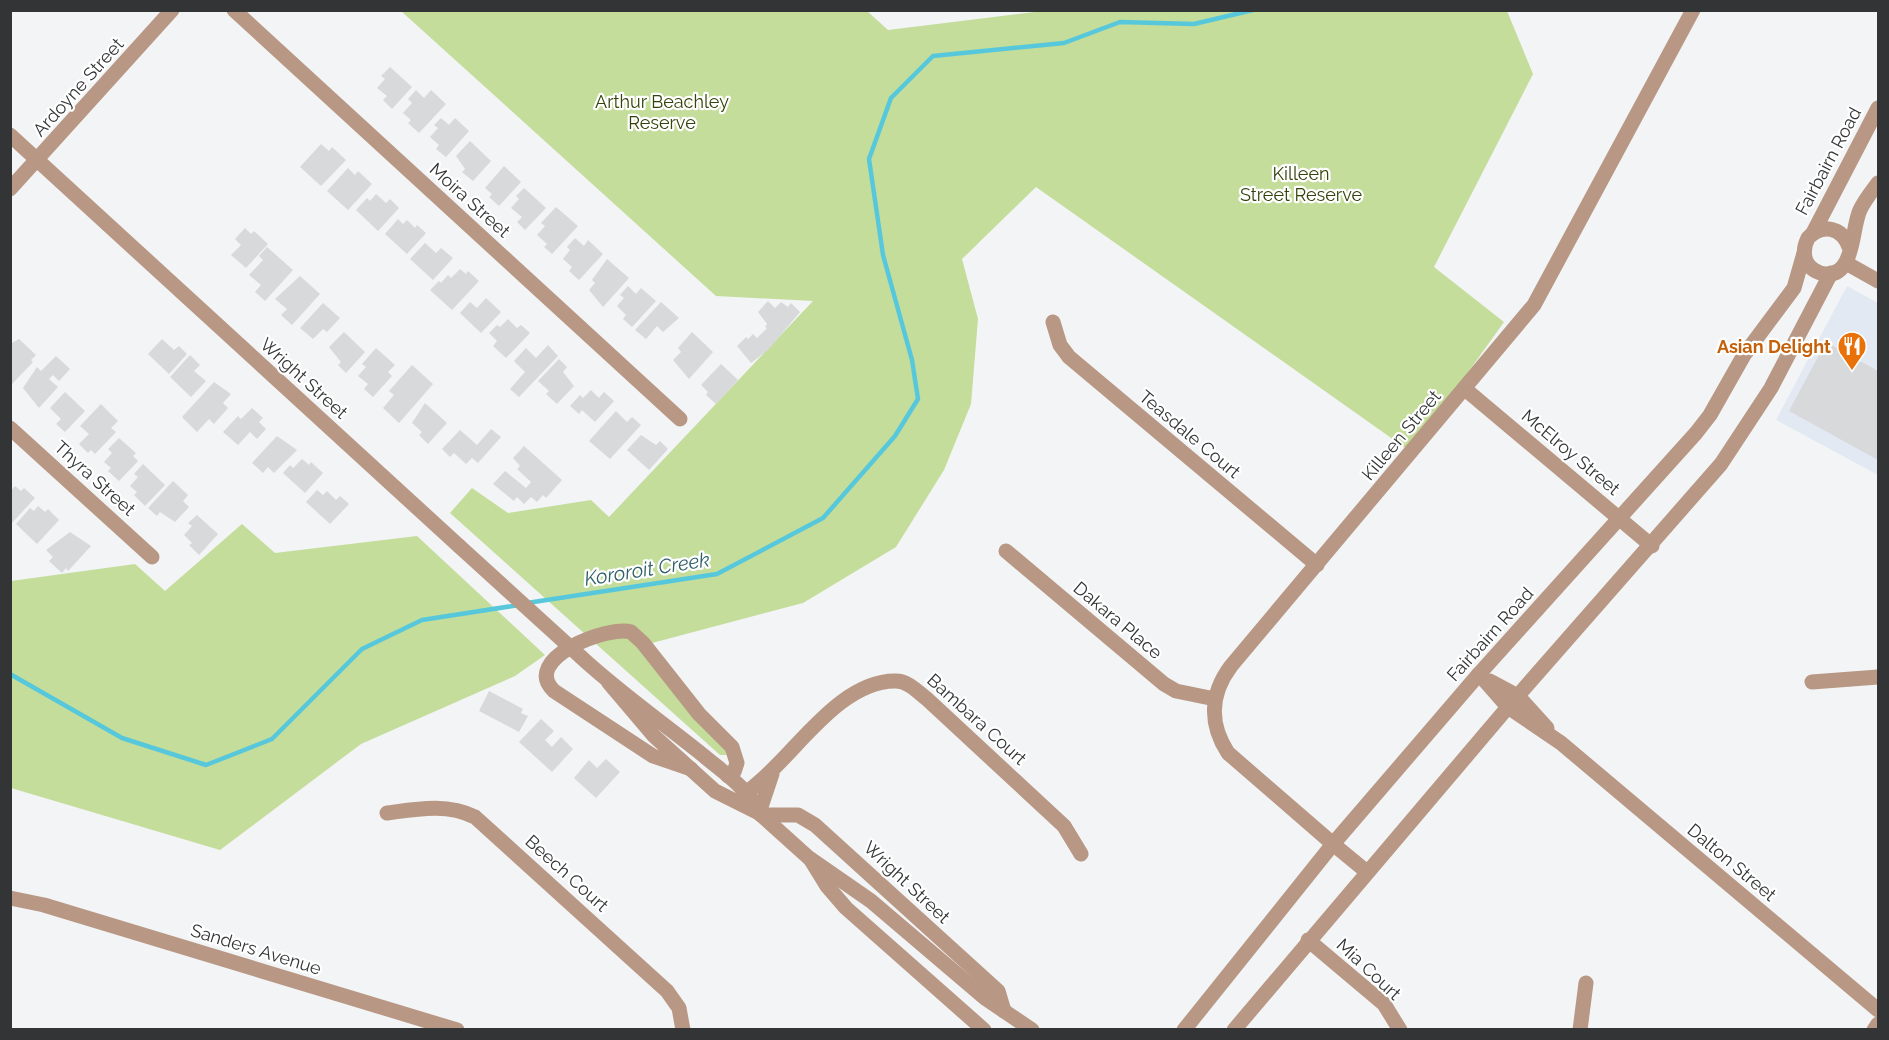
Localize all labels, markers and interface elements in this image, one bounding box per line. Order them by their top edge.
street label: Ardoyne Street [28,33,128,141]
park label: Arthur Beachley Reserve [595,91,729,133]
street label: Fairbairn Road [1791,104,1865,218]
street label: Moira Street [425,158,515,242]
park label: Killeen Street Reserve [1240,163,1362,205]
restaurant icon: Asian Delight [1836,330,1868,372]
street label: Wright Street [256,333,352,423]
place label: Asian Delight [1717,336,1831,357]
street label: Teasdale Court [1135,386,1245,482]
street label: Killeen Street [1357,386,1445,484]
street label: McElroy Street [1518,405,1624,499]
street label: Thyra Street [50,436,140,520]
water label: Kororoit Creek [583,547,712,591]
street label: Dakara Place [1070,577,1167,663]
street label: Fairbairn Road [1442,583,1538,685]
street label: Bambara Court [923,669,1031,769]
street label: Dalton Street [1683,819,1781,905]
street label: Beech Court [521,830,613,916]
street label: Wright Street [859,837,955,927]
street label: Sanders Avenue [188,919,324,979]
street label: Mia Court [1333,934,1405,1004]

